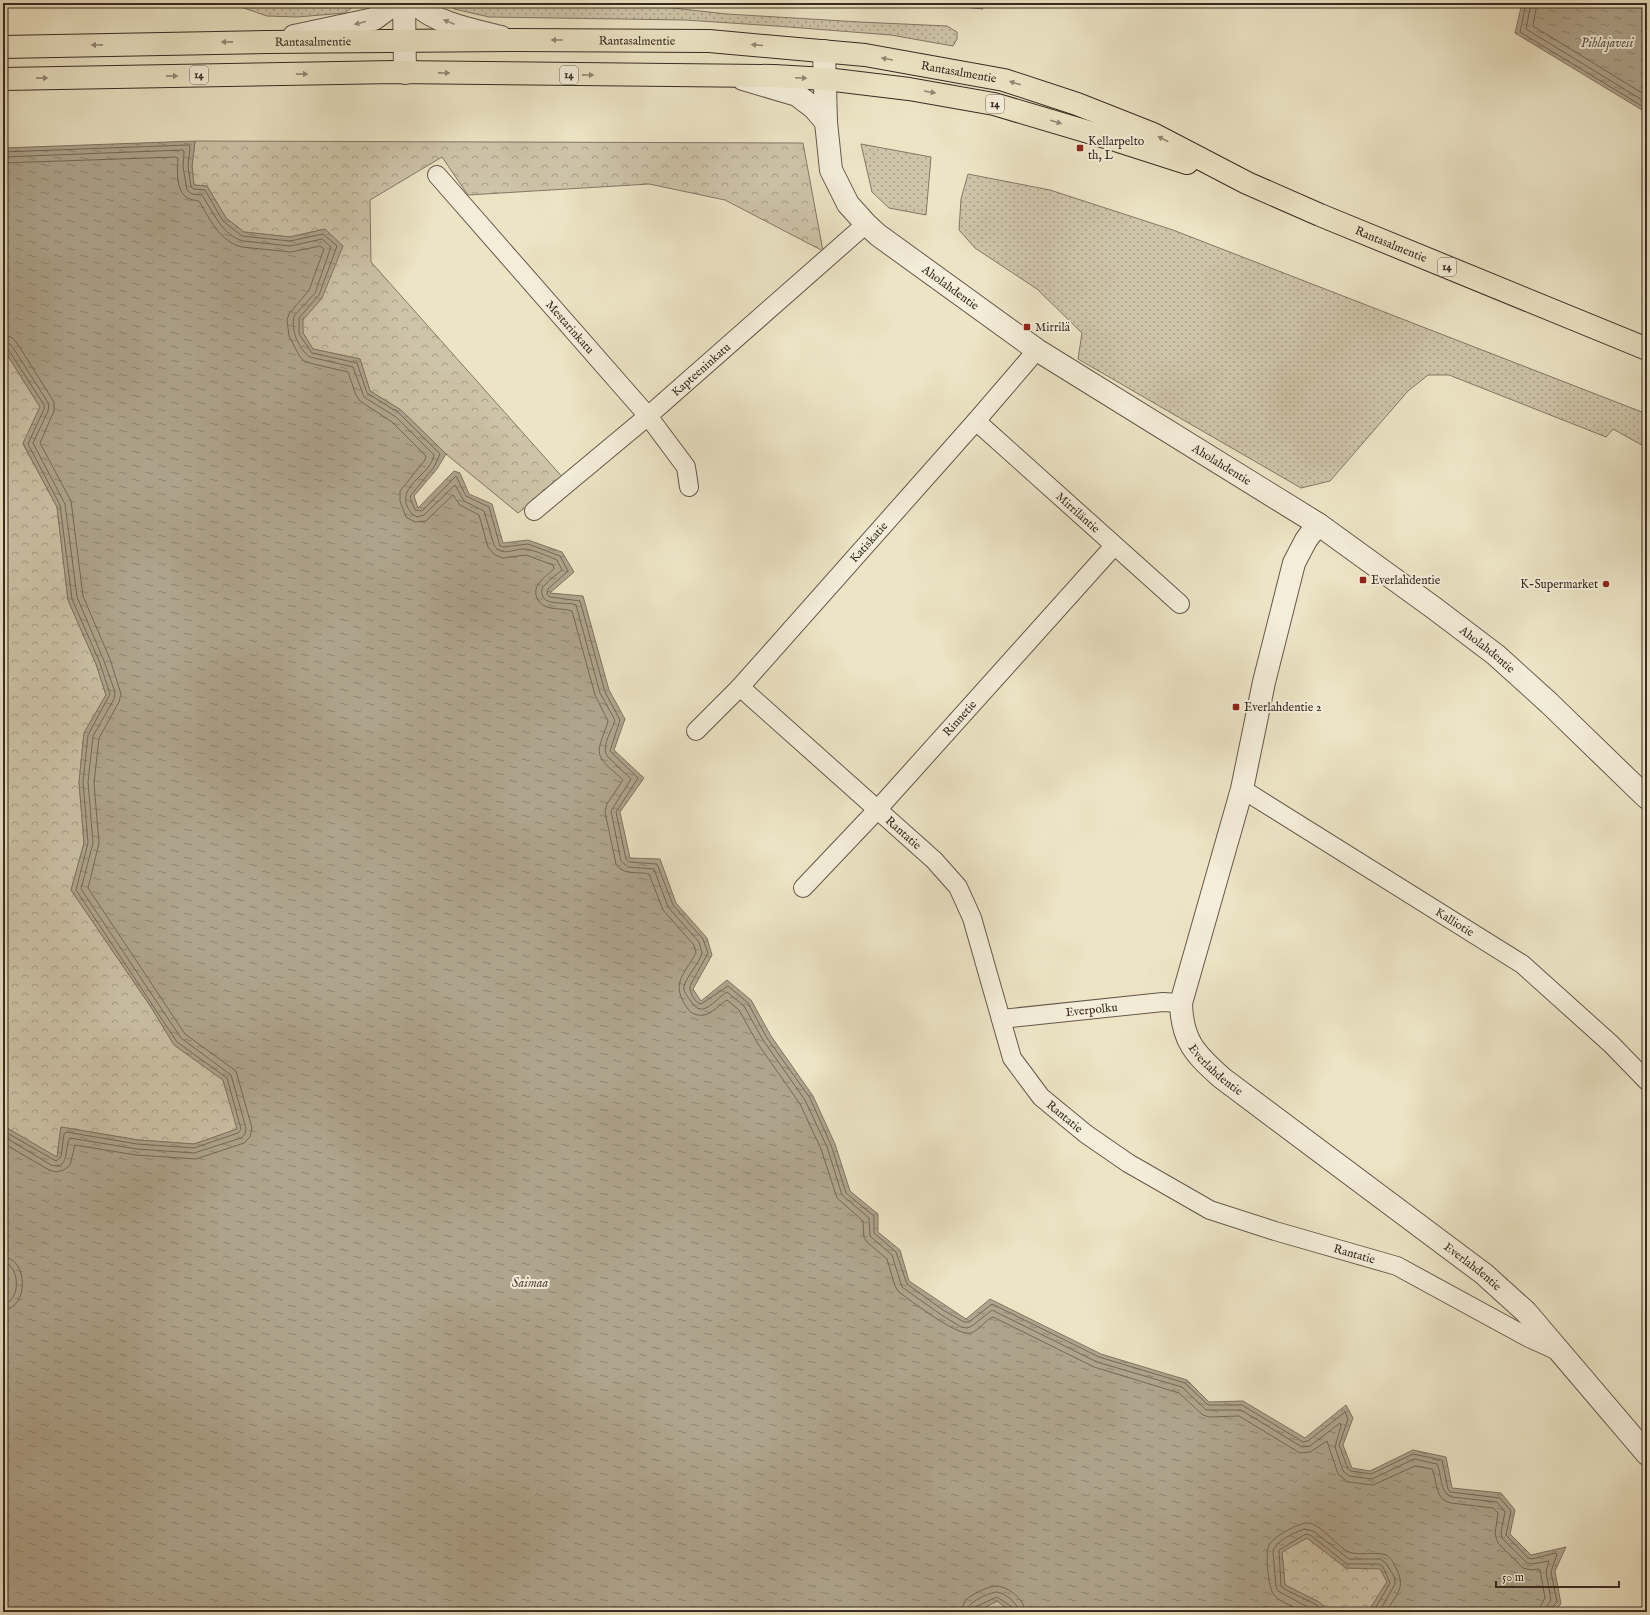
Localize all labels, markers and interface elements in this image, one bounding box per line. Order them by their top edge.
one-way arrow [442,19,454,25]
one-way arrow [354,20,366,26]
street label: Rantasalmentie [599,33,676,48]
street label: Rantasalmentie [275,34,352,49]
water label: Pihlajavesi [1581,35,1634,52]
one-way arrow [550,37,563,43]
one-way arrow [220,39,233,45]
one-way arrow [90,42,103,48]
one-way arrow [751,42,763,49]
one-way arrow [881,56,893,62]
street label: Rantasalmentie [920,58,998,86]
road number: 14 [190,66,208,84]
road number: 14 [560,66,578,84]
one-way arrow [438,70,450,77]
one-way arrow [296,71,309,77]
one-way arrow [582,72,595,78]
one-way arrow [166,73,179,79]
one-way arrow [795,74,807,81]
one-way arrow [36,75,49,81]
one-way arrow [1009,80,1021,86]
one-way arrow [924,90,936,96]
road number: 14 [986,95,1004,113]
one-way arrow [1050,119,1062,125]
place label: Kellarpelto th, L [1088,134,1145,163]
one-way arrow [1157,136,1168,142]
marker: Kellarpelto th, L [1075,143,1085,153]
street label: Rantasalmentie [1353,223,1430,266]
road number: 14 [1438,258,1456,276]
street label: Aholahdentie [918,261,982,313]
street label: Mestarinkatu [543,297,598,357]
place label: Mirrilä [1035,320,1071,335]
marker: Mirrilä [1022,322,1032,332]
street label: Kapteeninkatu [668,339,734,399]
street label: Aholahdentie [1189,440,1254,489]
street label: Mirriläntie [1053,489,1104,536]
street label: Katiskatie [846,518,891,566]
place label: Everlahdentie [1371,573,1441,588]
marker: Everlahdentie [1358,575,1368,585]
place label: K-Supermarket [1520,577,1598,593]
marker: K-Supermarket [1601,579,1611,589]
street label: Aholahdentie [1456,622,1519,676]
street label: Rinnetie [939,697,980,739]
place label: Everlahdentie 2 [1244,700,1322,715]
marker: Everlahdentie 2 [1231,702,1241,712]
street label: Rantatie [883,813,925,853]
street label: Kalliotie [1433,904,1477,940]
street label: Everpolku [1065,999,1118,1020]
street label: Everlahdentie [1185,1041,1246,1099]
street label: Rantatie [1043,1097,1086,1136]
street label: Everlahdentie [1441,1239,1505,1294]
street label: Rantatie [1332,1241,1377,1267]
water label: Saimaa [512,1275,549,1292]
scale bar [1496,1563,1619,1589]
text: 50 m [1502,1570,1524,1585]

